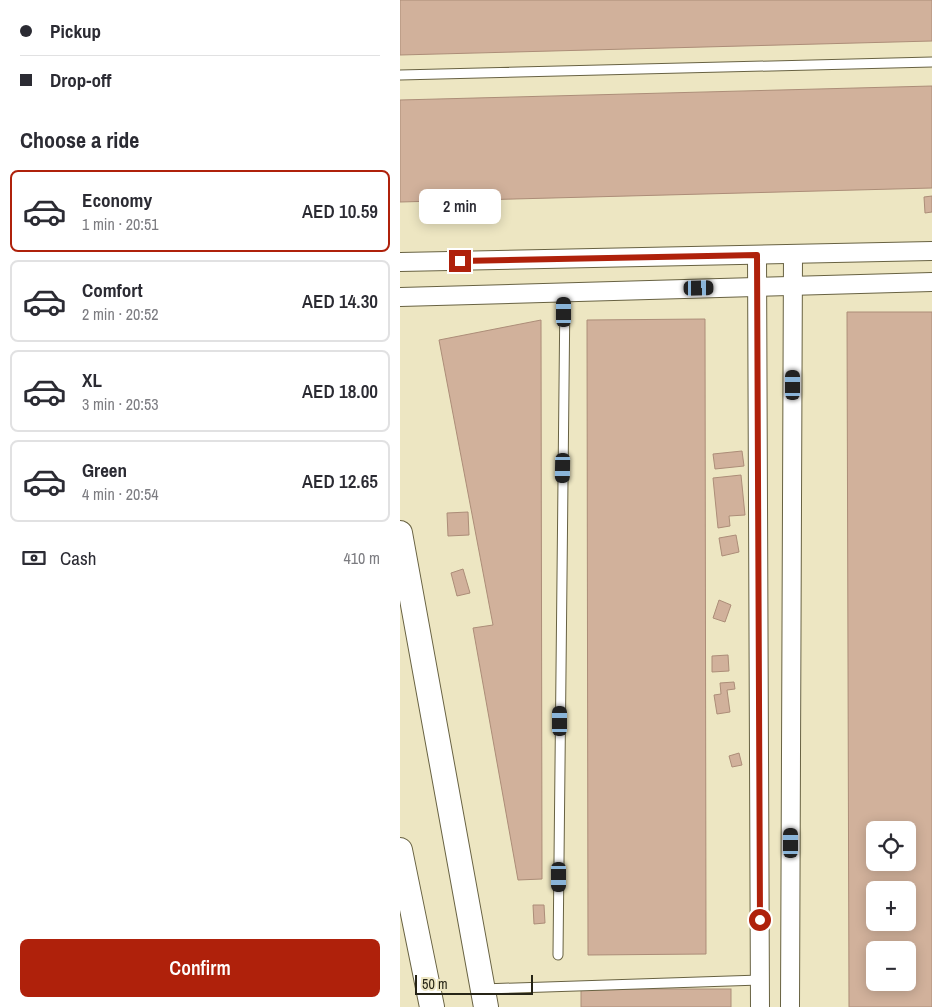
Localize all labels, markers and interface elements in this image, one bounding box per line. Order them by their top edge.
text: Pickup [50,18,101,44]
text: Drop-off [50,67,111,93]
text: Choose a ride [20,125,139,155]
text: Economy [82,187,152,213]
callout: 2 min [419,188,501,224]
icon: car [22,189,67,234]
text: 2 min [443,195,477,217]
text: AED 10.59 [302,198,378,224]
text: 1 min · 20:51 [82,213,159,235]
route end [449,250,471,272]
text: Comfort [82,277,143,303]
icon: car [22,279,67,324]
car [683,280,714,296]
text: AED 14.30 [302,288,378,314]
car [556,297,571,327]
text: 2 min · 20:52 [82,303,159,325]
text: XL [82,367,102,393]
icon: car [22,369,67,414]
car [785,370,800,400]
text: AED 18.00 [302,378,378,404]
text: 3 min · 20:53 [82,393,159,415]
car [555,453,570,483]
text: Green [82,457,127,483]
icon: car [22,459,67,504]
text: AED 12.65 [302,468,378,494]
text: 4 min · 20:54 [82,483,159,505]
icon: cash [20,544,48,572]
text: Cash [60,545,96,571]
text: 410 m [344,547,380,569]
car [552,706,567,736]
map controls [866,821,916,991]
button: locate [866,821,916,871]
car [783,828,798,858]
car [551,862,566,892]
button: + [866,881,916,931]
route start [749,909,771,931]
button: Confirm [20,939,380,997]
button: − [866,941,916,991]
scale bar [415,972,532,995]
text: 50 m [422,975,448,993]

